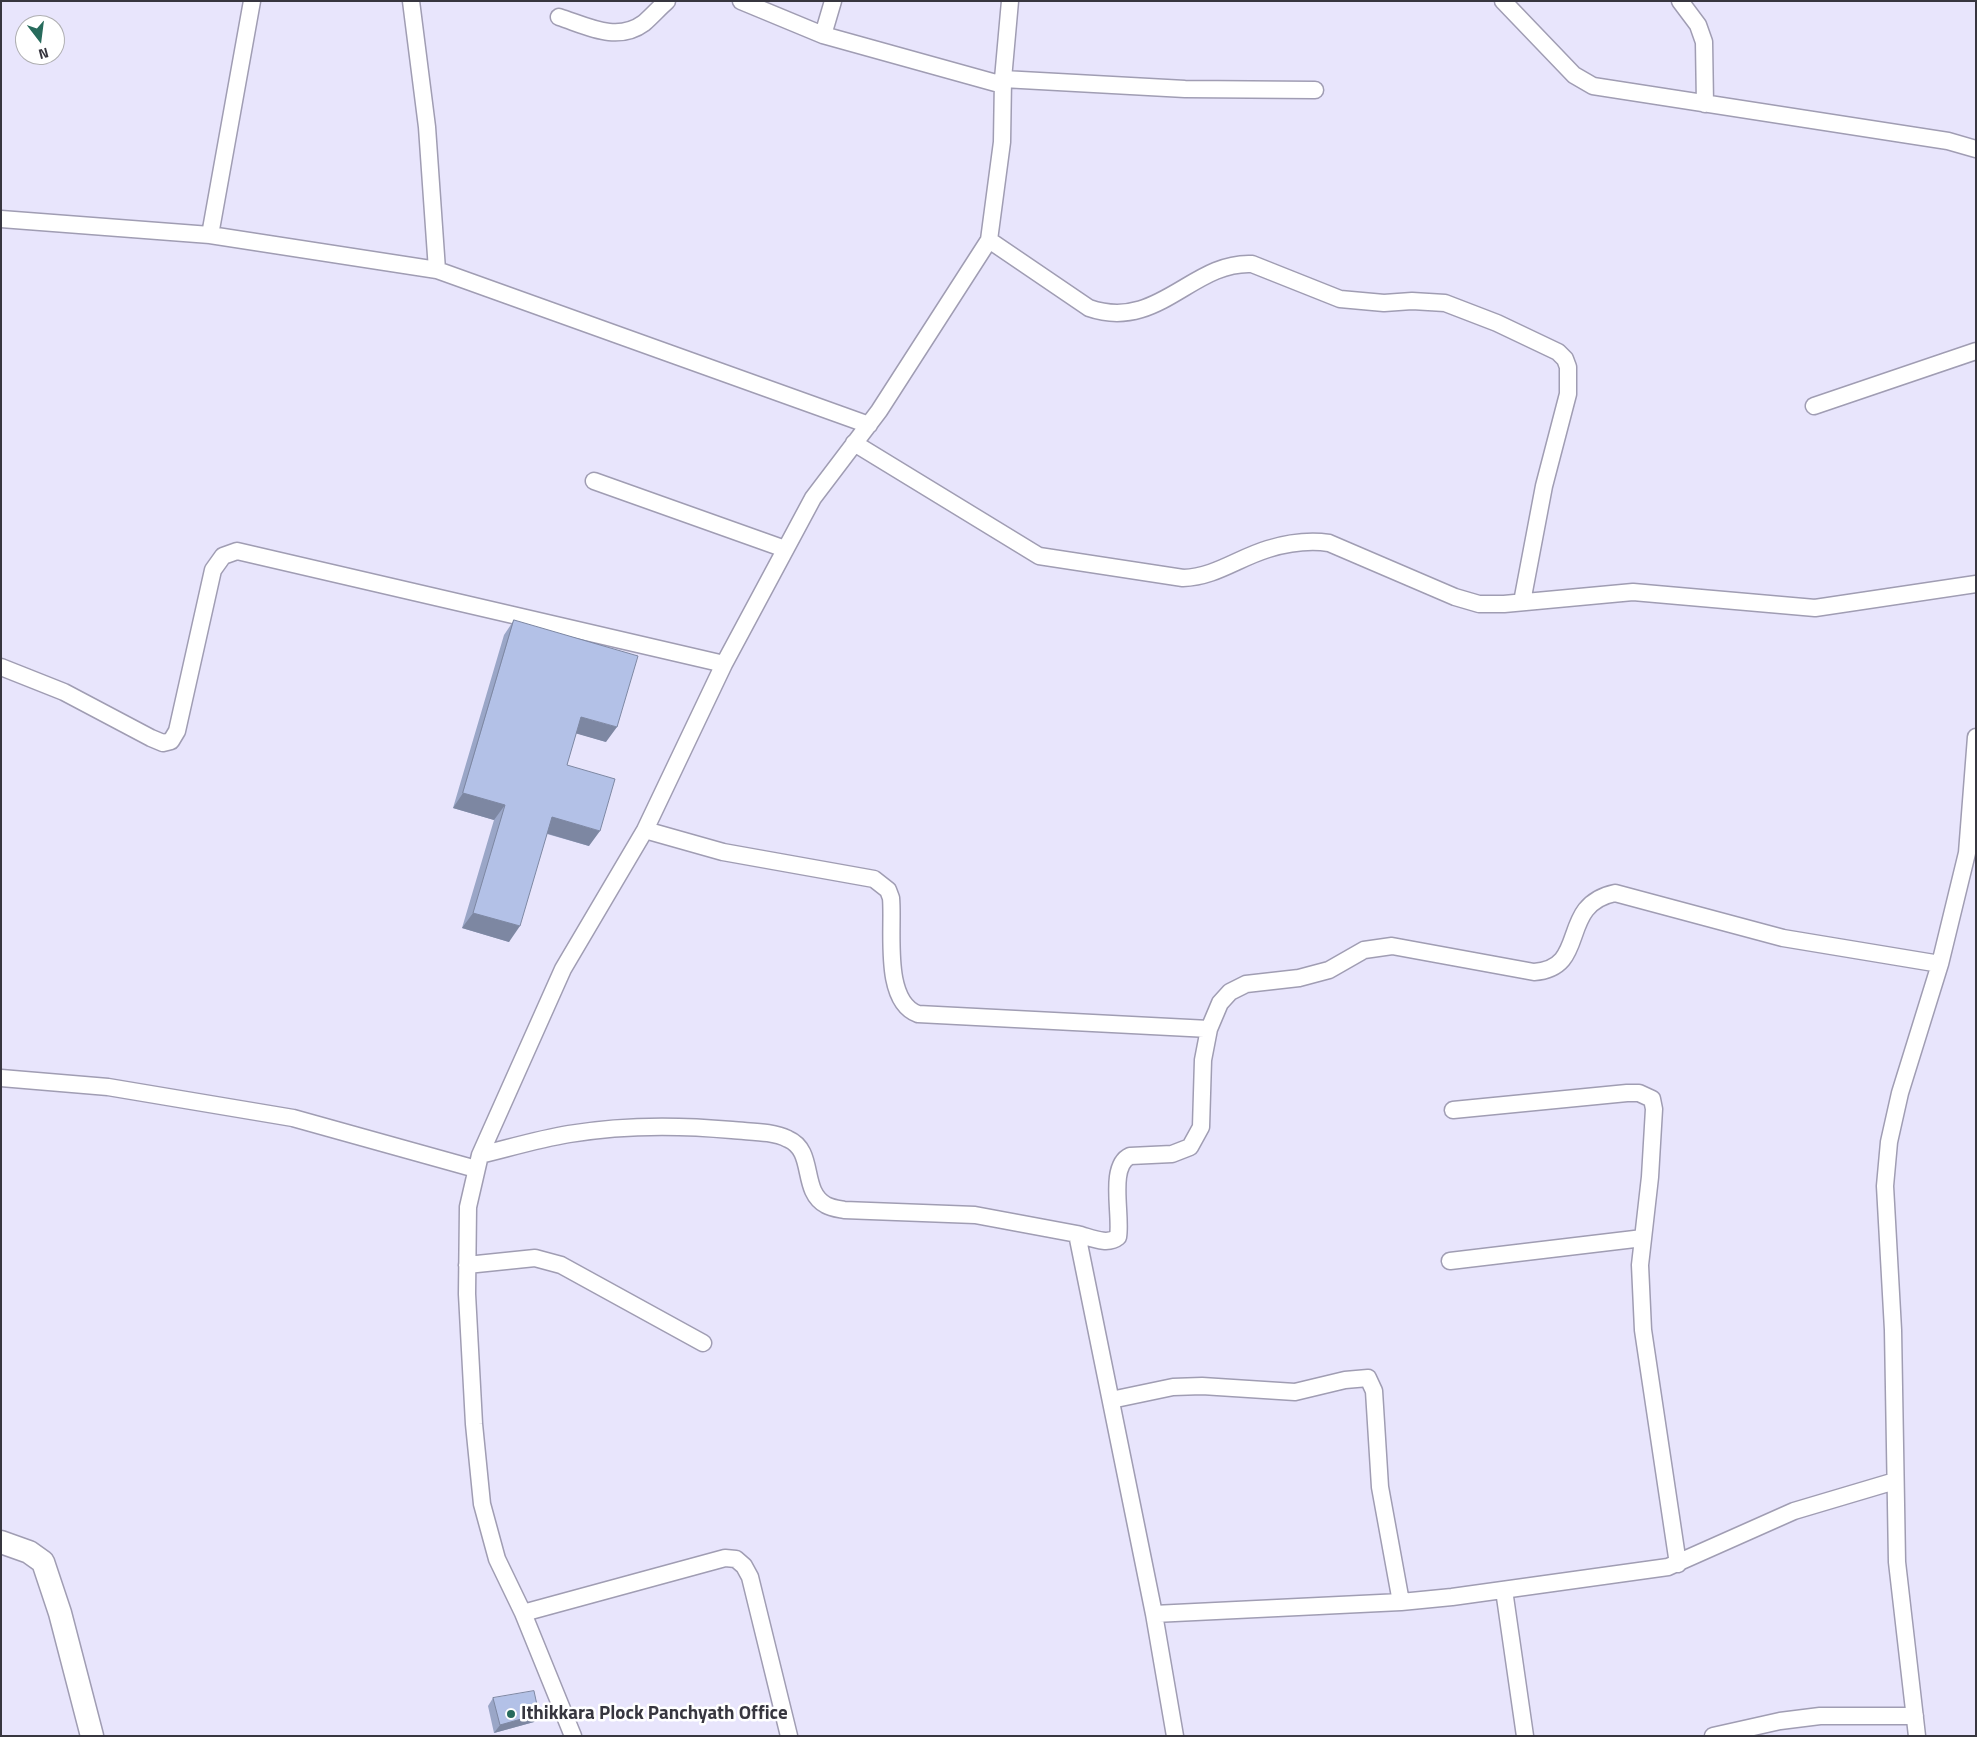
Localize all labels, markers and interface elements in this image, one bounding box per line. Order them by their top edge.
north arrow [15,15,65,65]
text: N [36,43,51,65]
place label: Ithikkara Plock Panchyath Office [521,1703,788,1725]
marker: Ithikkara Plock Panchyath Office [505,1708,517,1720]

